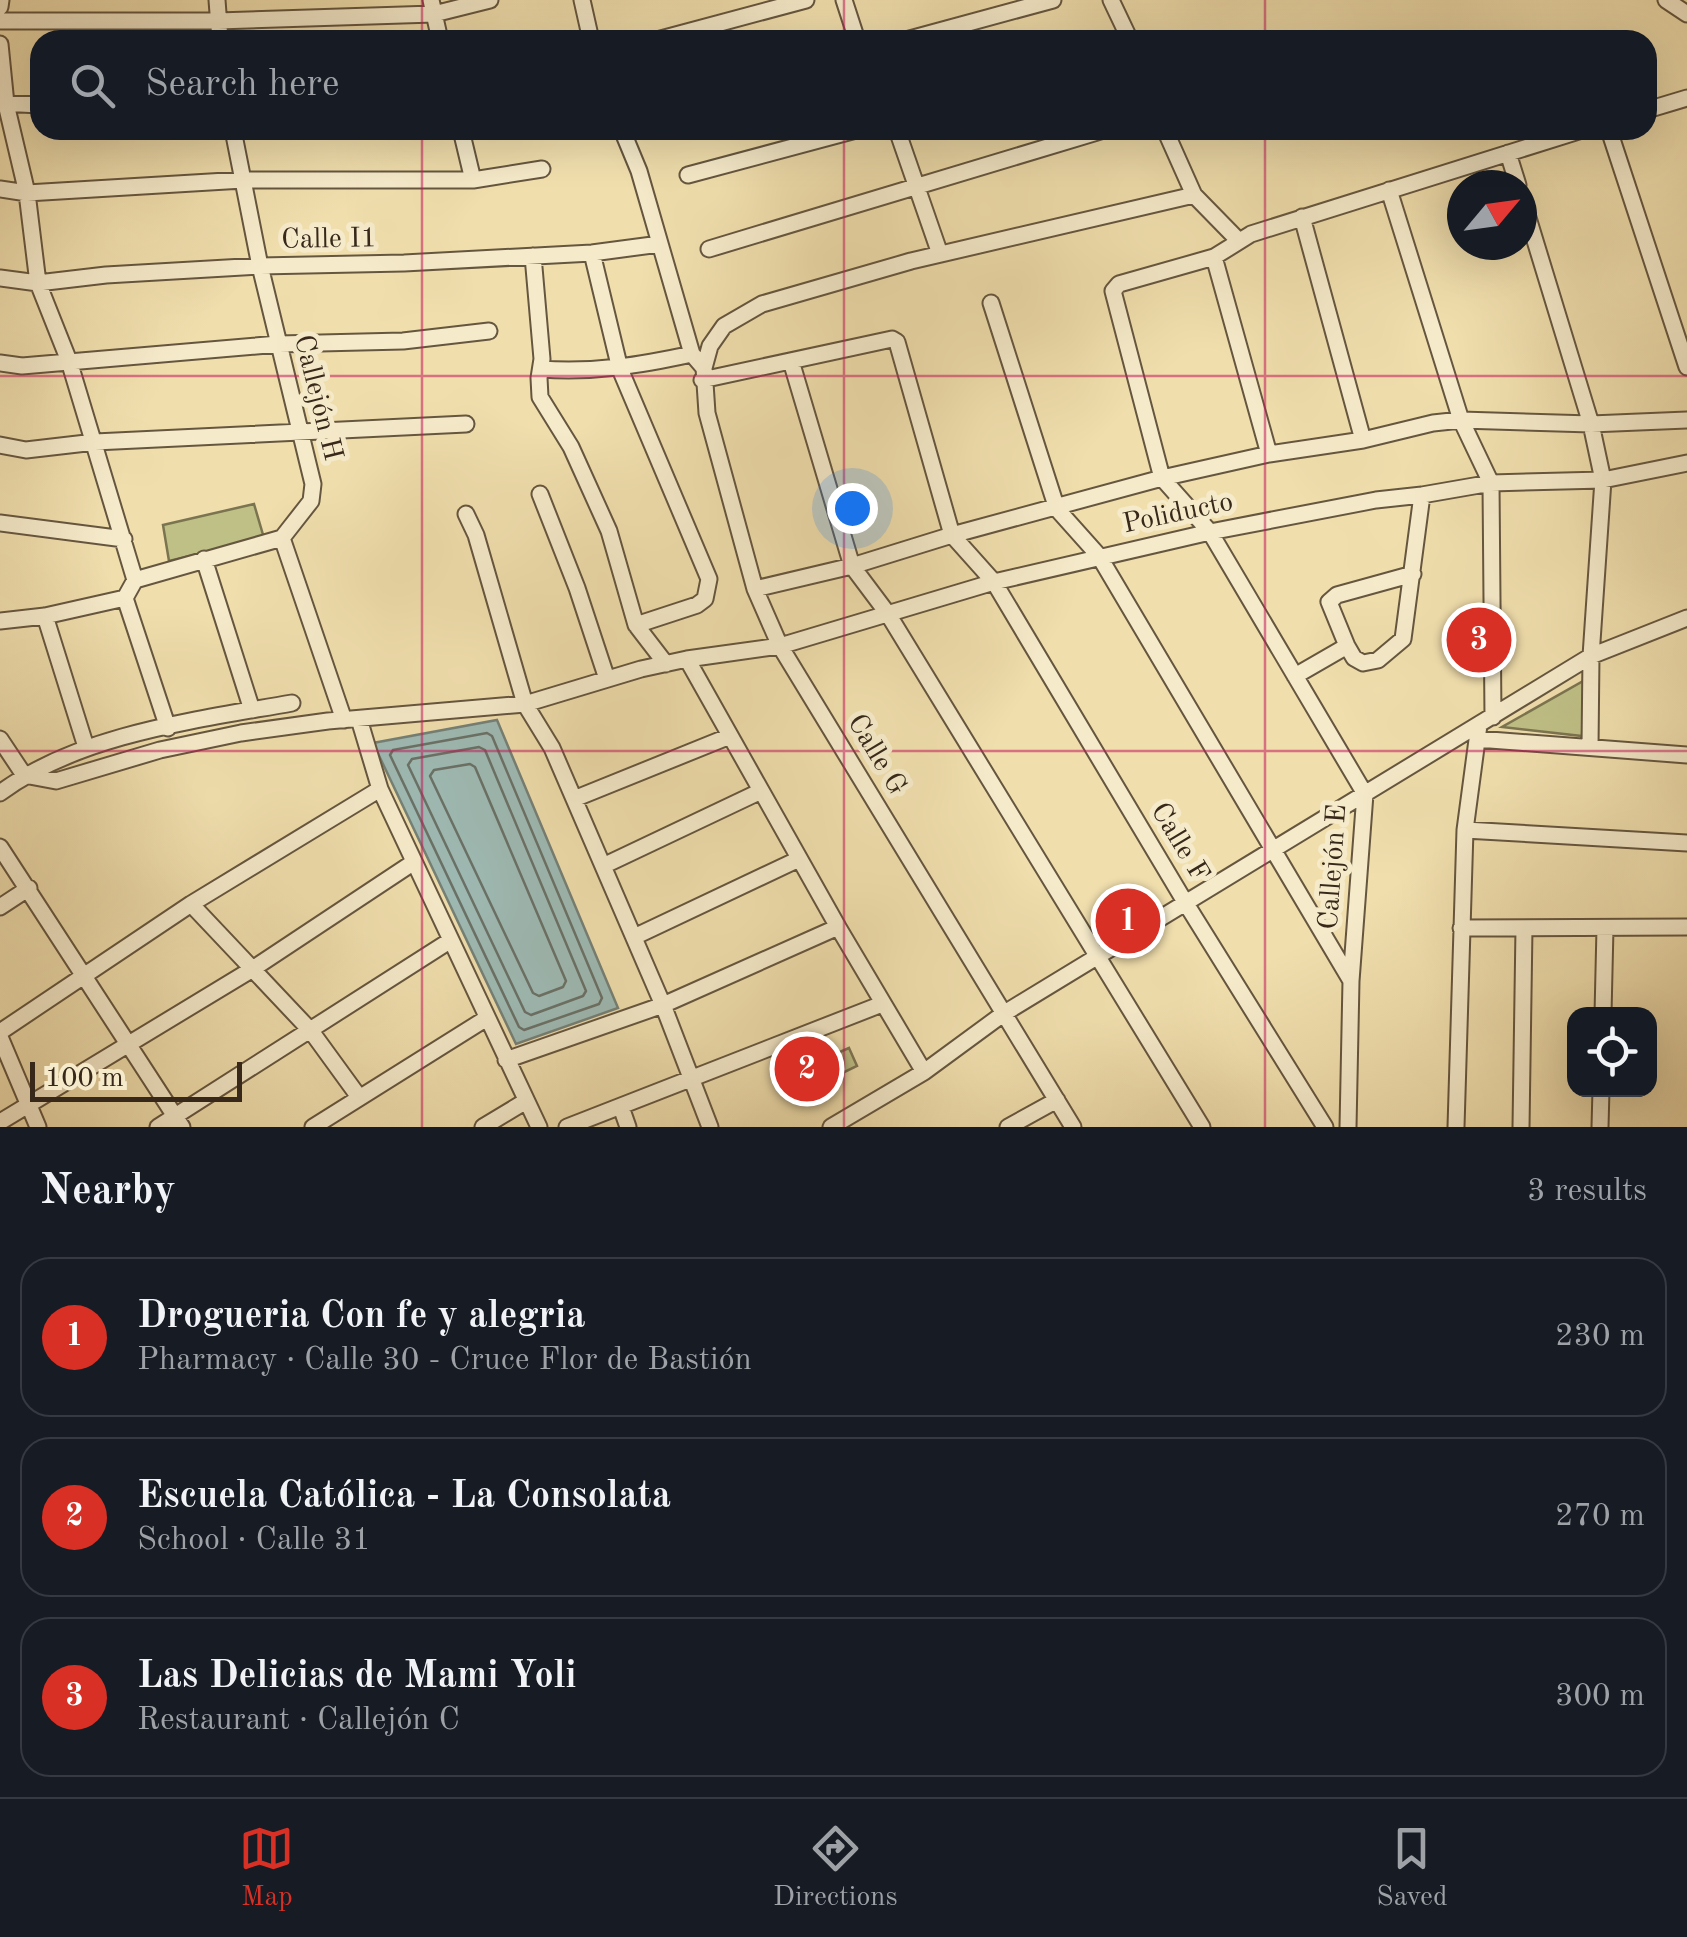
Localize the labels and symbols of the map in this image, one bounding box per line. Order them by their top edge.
north arrow [1447,170,1537,260]
street label: Calle I1 [281,225,377,255]
street label: Callejón H [288,332,346,464]
your location [827,483,878,534]
street label: Poliducto [1120,489,1236,539]
pin: 3 [1446,602,1512,678]
street label: Calle G [841,710,911,800]
street label: Calle F [1144,798,1214,888]
street label: Callejón E [1316,803,1352,931]
pin: 1 [1096,884,1160,958]
pin: 2 [774,1032,840,1106]
scale bar [30,1057,242,1102]

